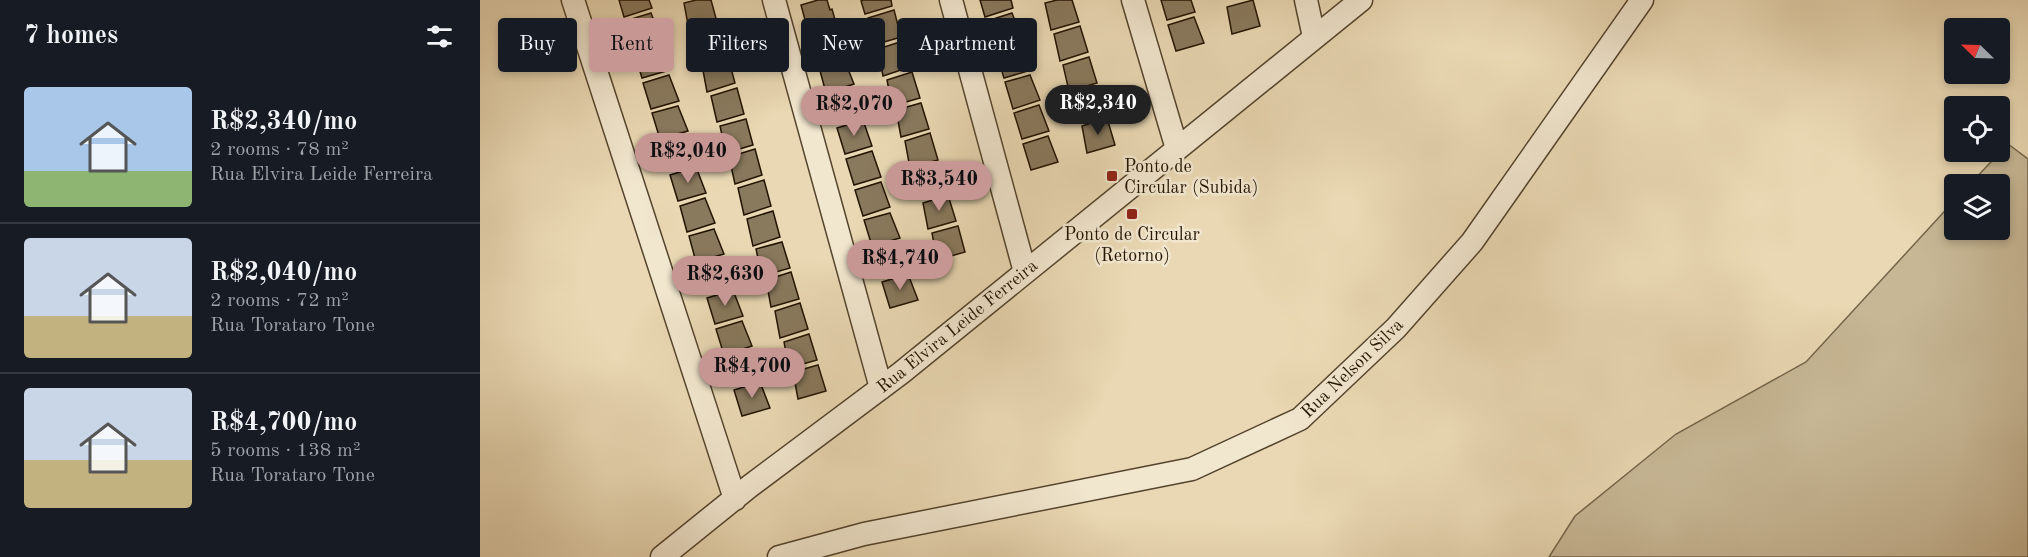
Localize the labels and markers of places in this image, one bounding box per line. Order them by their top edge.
pin: R$2,340 [1043,85,1153,136]
pin: R$2,070 [799,86,909,137]
pin: R$2,040 [633,133,743,184]
place label: Ponto de Circular (Subida) [1124,158,1258,197]
pin: R$3,540 [884,161,994,212]
marker: Ponto de Circular (Subida) [1105,169,1119,183]
marker: Ponto de Circular (Retorno) [1125,207,1139,221]
place label: Ponto de Circular (Retorno) [1064,226,1201,265]
pin: R$4,740 [845,240,955,291]
pin: R$2,630 [670,256,780,307]
pin: R$4,700 [697,348,807,399]

